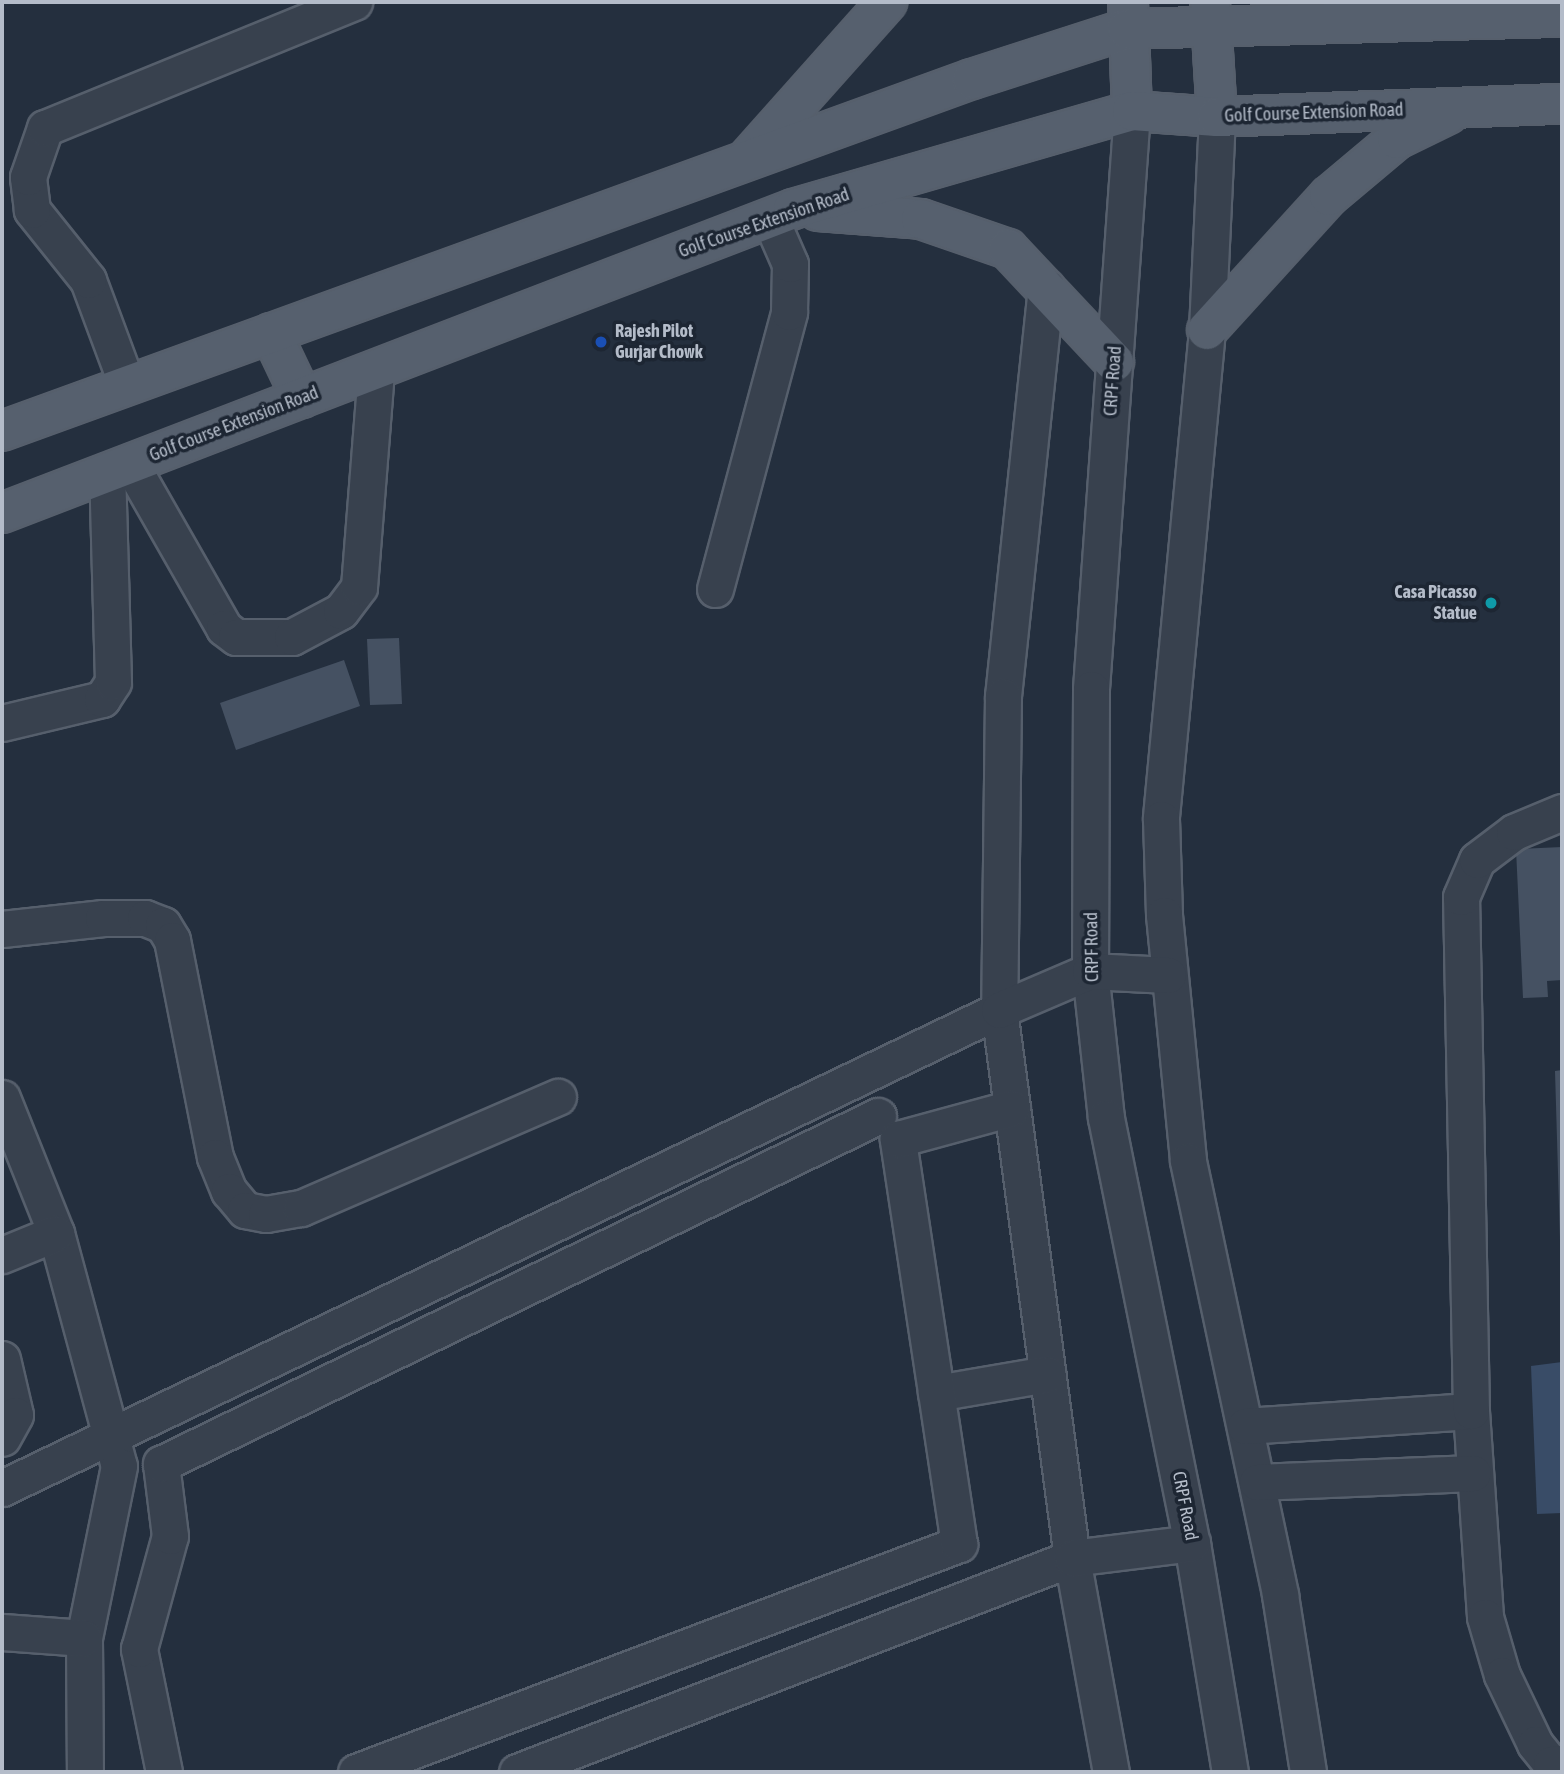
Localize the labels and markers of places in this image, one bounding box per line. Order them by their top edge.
place label: Rajesh Pilot Gurjar Chowk [615,321,703,364]
marker: Rajesh Pilot Gurjar Chowk [593,334,609,350]
place label: Casa Picasso Statue [1394,582,1477,624]
marker: Casa Picasso Statue [1483,595,1499,611]

